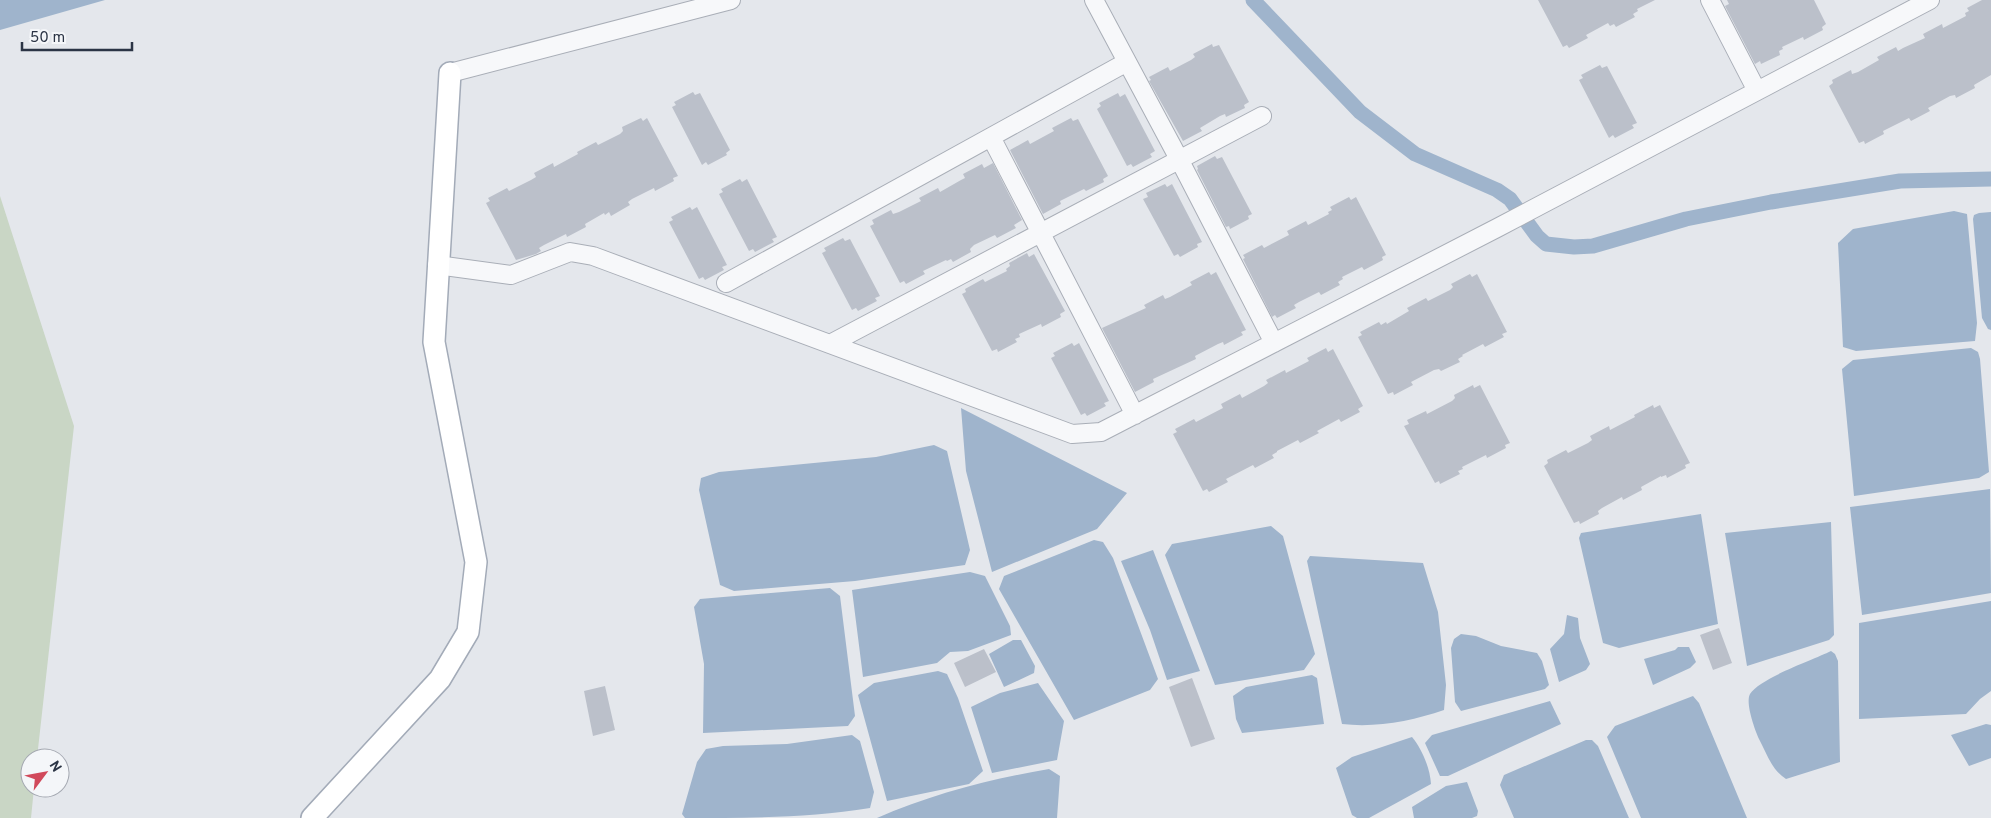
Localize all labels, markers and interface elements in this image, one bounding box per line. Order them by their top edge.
scale bar [22,20,132,52]
text: 50 m [30,29,65,48]
north arrow [20,748,70,798]
text: N [45,758,65,776]

